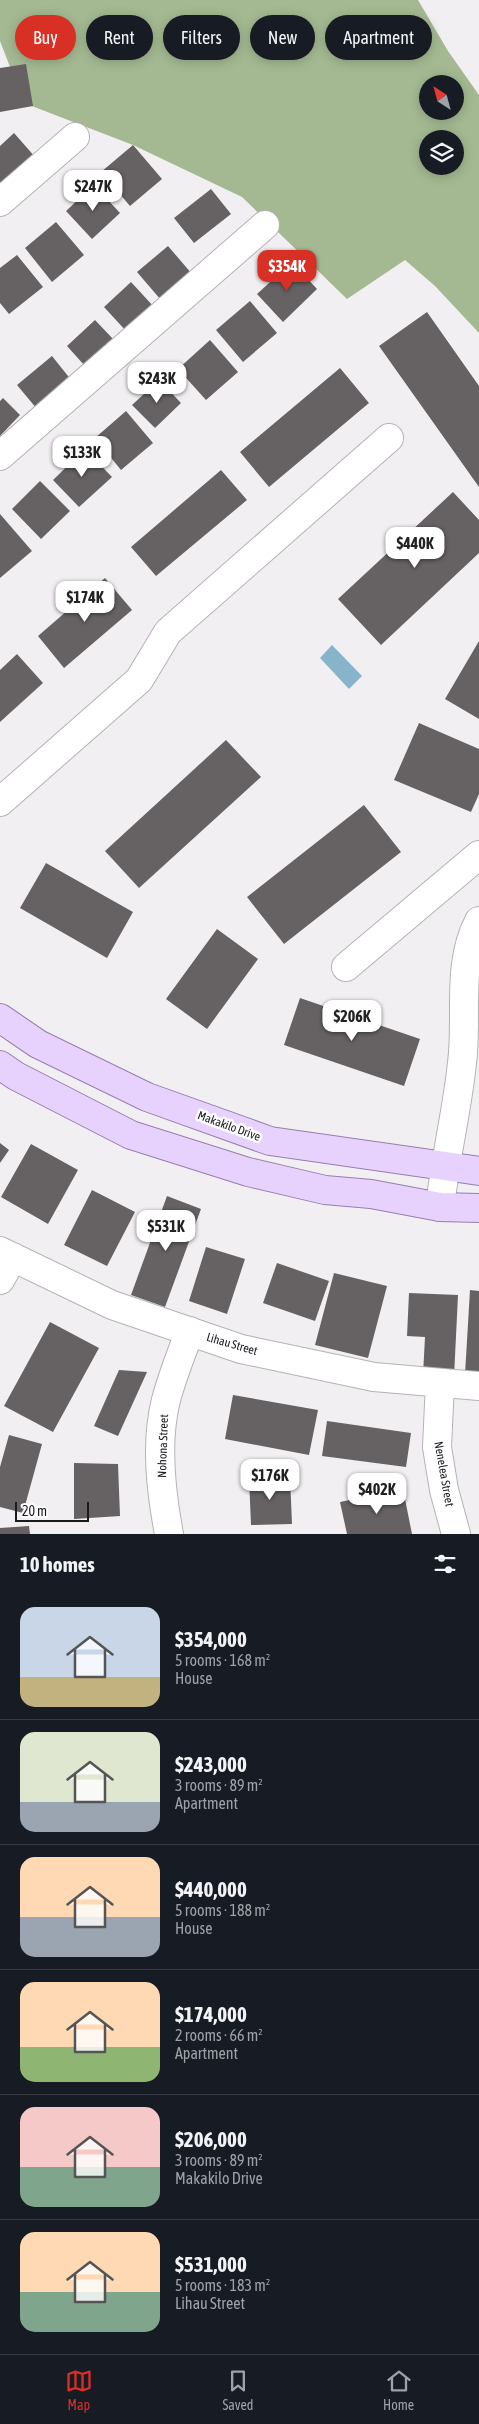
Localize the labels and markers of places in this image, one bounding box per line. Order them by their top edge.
pin: $247K [58,170,128,212]
pin: $354K [252,250,322,292]
pin: $243K [122,362,192,404]
pin: $133K [47,436,117,478]
pin: $440K [380,526,450,569]
pin: $174K [50,580,120,623]
pin: $206K [317,1000,387,1042]
pin: $531K [131,1210,201,1252]
pin: $176K [235,1458,305,1501]
pin: $402K [342,1472,412,1515]

